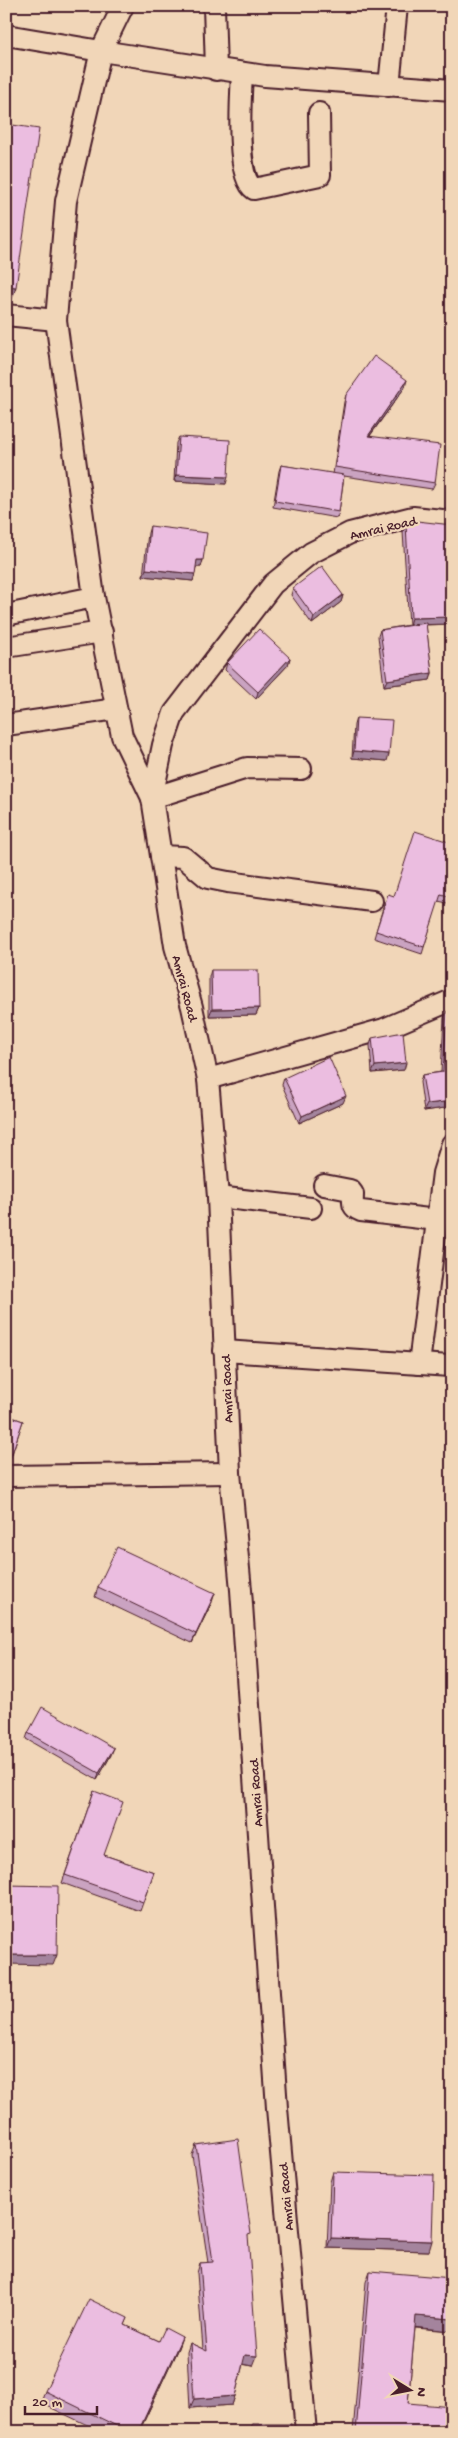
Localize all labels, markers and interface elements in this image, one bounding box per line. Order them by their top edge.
street label: Amrai Road [349,513,420,545]
street label: Amrai Road [167,954,201,1025]
street label: Amrai Road [219,1353,238,1423]
street label: Amrai Road [247,1757,268,1827]
street label: Amrai Road [276,2160,299,2231]
north arrow [386,2366,436,2416]
scale bar [25,2383,98,2415]
text: N [411,2386,430,2398]
text: 20 m [32,2394,62,2412]

